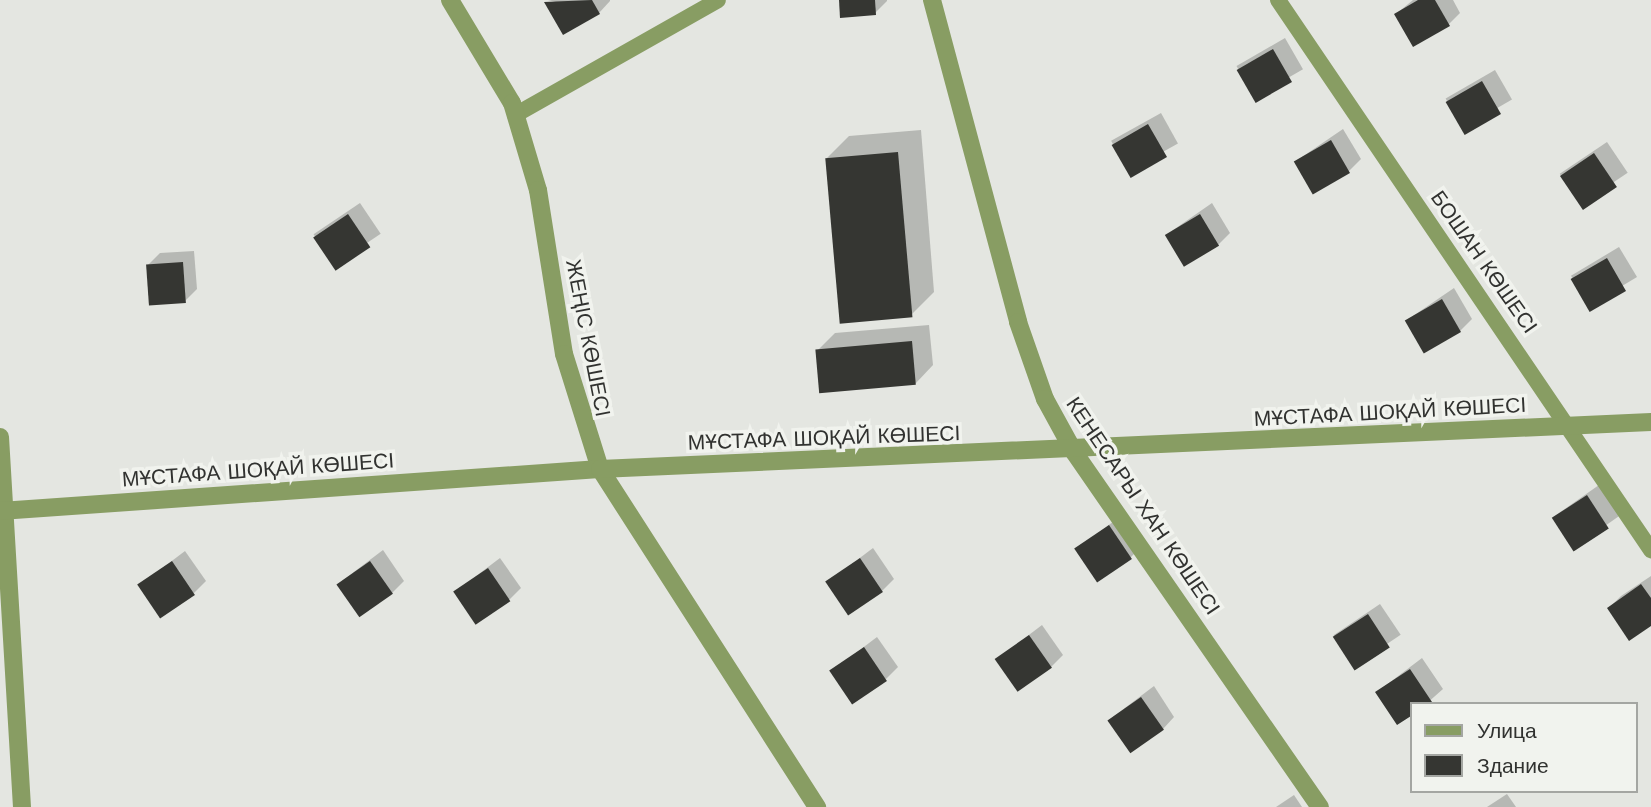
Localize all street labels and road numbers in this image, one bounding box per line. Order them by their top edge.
street label: БОШАН КӨШЕСІ [1425,186,1543,338]
street label: ЖЕҢІС КӨШЕСІ [560,257,616,419]
street label: КЕНЕСАРЫ ХАН КӨШЕСІ [1061,392,1225,620]
street label: МҰСТАФА ШОҚАЙ КӨШЕСІ [1253,392,1527,432]
street label: МҰСТАФА ШОҚАЙ КӨШЕСІ [687,421,961,455]
street label: МҰСТАФА ШОҚАЙ КӨШЕСІ [121,448,395,492]

